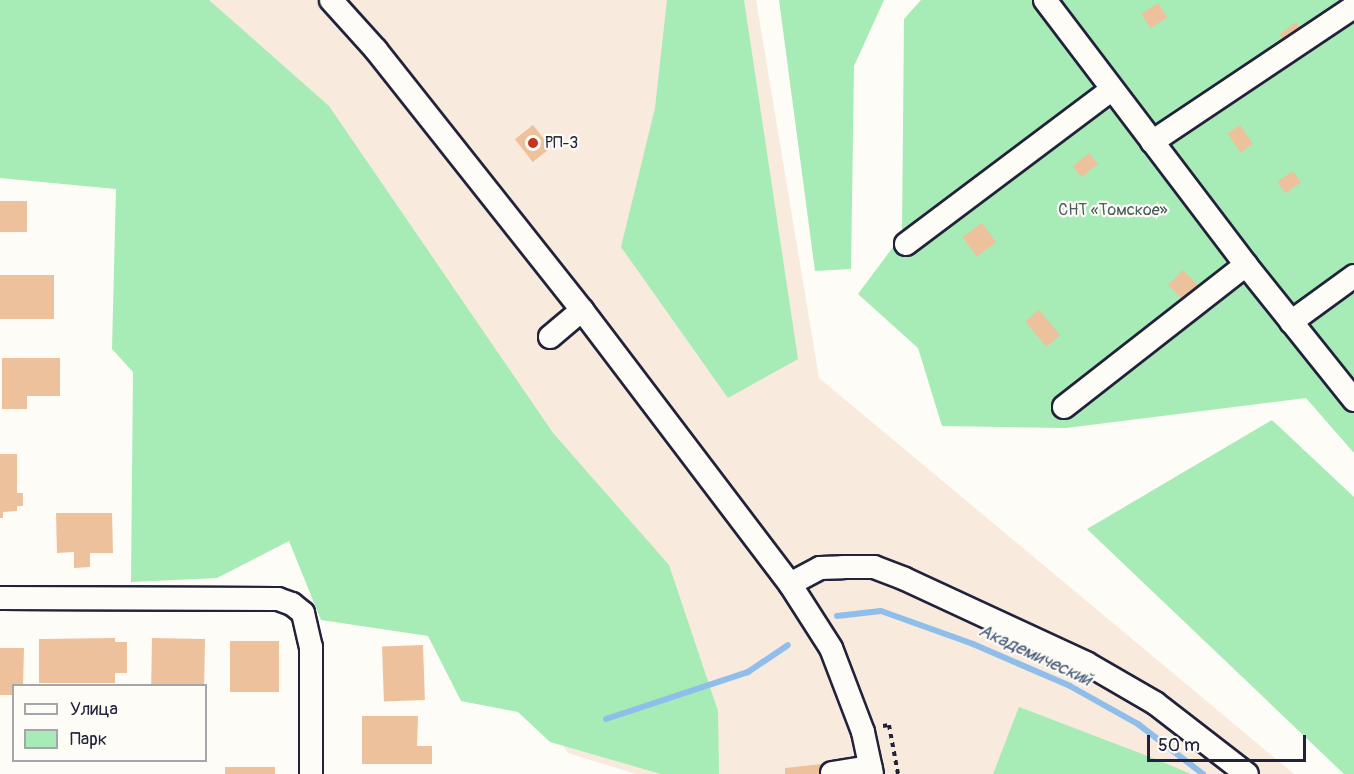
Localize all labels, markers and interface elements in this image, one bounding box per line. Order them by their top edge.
place label: РП-3 [545,133,578,153]
marker: РП-3 [526,136,540,150]
park label: СНТ «Томское» [1058,200,1168,220]
water label: Академический [975,620,1095,692]
legend [12,684,207,762]
text: Улица [70,698,118,721]
scale bar [1150,723,1309,761]
text: Парк [70,728,107,751]
text: 50 m [1158,734,1200,757]

